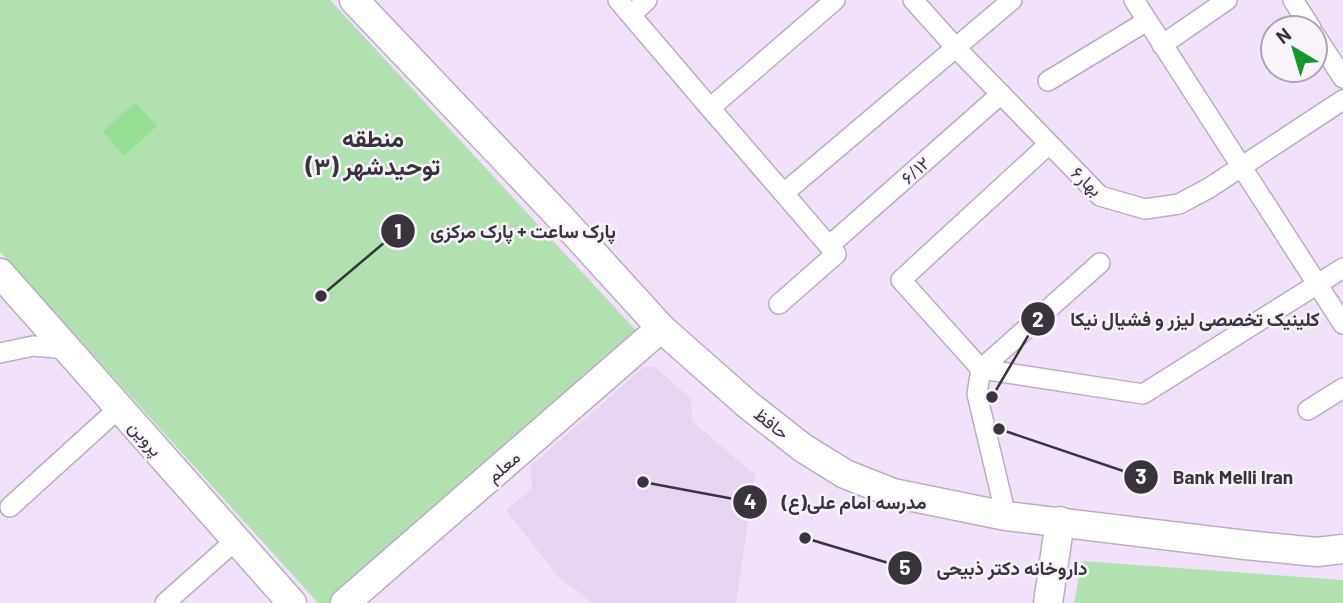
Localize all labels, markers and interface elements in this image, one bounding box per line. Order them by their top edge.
north arrow [1259,14,1329,84]
text: N [1271,22,1295,48]
district label: منطقه توحیدشهر (۳) [305,123,440,182]
street label: ۶/۱۲ [896,152,934,188]
street label: بهار۶ [1066,161,1107,201]
callout: پارک ساعت + پارک مرکزی [381,211,629,251]
text: 1 [394,218,402,243]
text: پارک ساعت + پارک مرکزی [430,219,616,245]
callout: کلینیک تخصصی لیزر و فشیال نیکا [1021,299,1333,339]
text: 2 [1032,306,1044,331]
text: کلینیک تخصصی لیزر و فشیال نیکا [1070,307,1320,332]
street label: حافظ [750,402,794,444]
street label: پروین [123,416,167,462]
street label: معلم [482,446,526,488]
callout: Bank Melli Iran [1123,457,1307,497]
text: 3 [1135,463,1147,488]
text: Bank Melli Iran [1173,465,1293,488]
callout: مدرسه امام علی(ع) [732,482,940,522]
text: 4 [744,488,756,513]
text: مدرسه امام علی(ع) [781,490,927,515]
callout: داروخانه دکتر ذبیحی [887,548,1101,588]
text: 5 [899,554,911,579]
text: داروخانه دکتر ذبیحی [936,556,1088,581]

